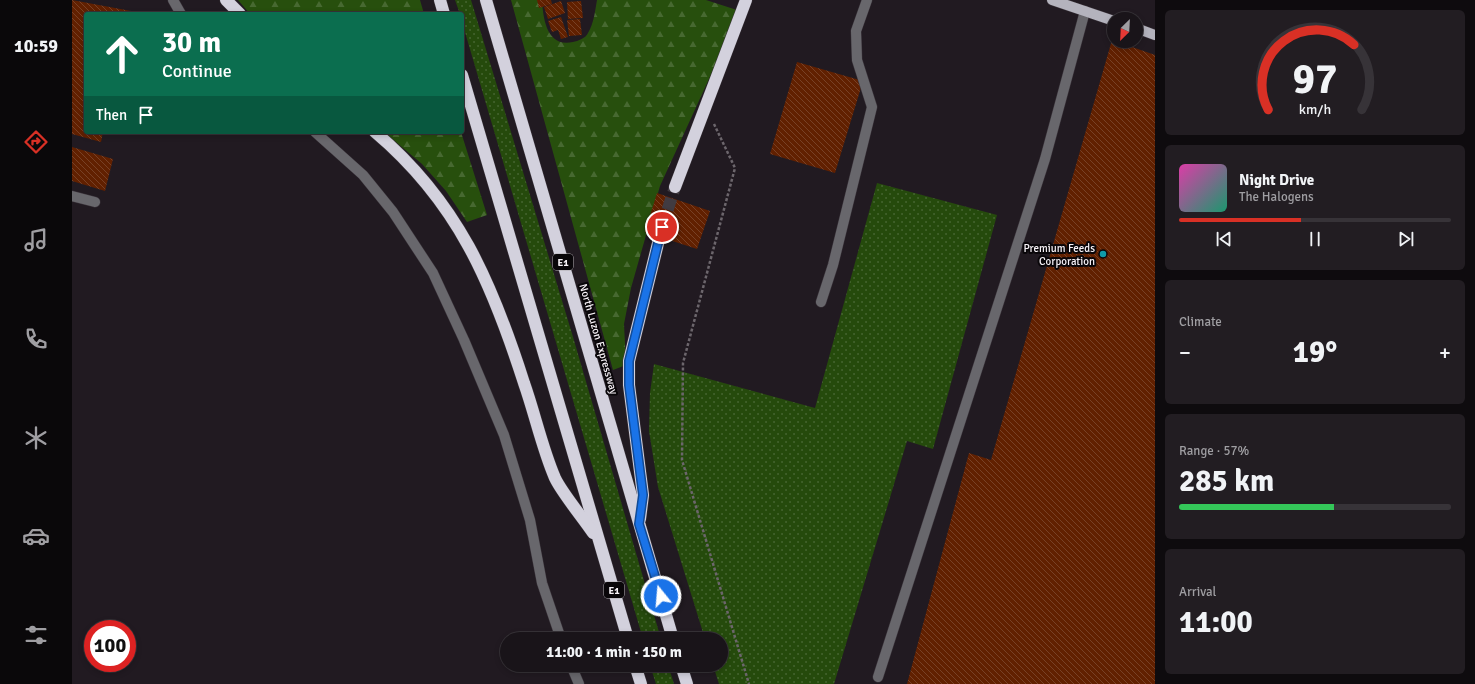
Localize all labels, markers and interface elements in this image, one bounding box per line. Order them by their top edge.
north arrow [1107,12,1143,48]
map controls [1107,12,1143,48]
text: 30 m [162,26,221,60]
icon: ahead [96,28,148,80]
text: 10:59 [14,35,58,57]
text: 97 [1293,54,1337,105]
text: Continue [162,60,232,82]
text: km/h [1299,101,1331,118]
icon: arrive [135,104,157,126]
text: Then [96,106,127,124]
icon: directions [22,128,50,156]
text: Night Drive [1239,171,1314,189]
text: The Halogens [1239,189,1314,205]
pin [645,210,679,244]
icon: arrive [651,216,673,238]
icon: music [22,226,50,254]
icon: previous [1213,228,1235,250]
icon: pause [1304,228,1326,250]
icon: next [1395,228,1417,250]
place label: Premium Feeds Corporation [1024,242,1095,268]
marker: Premium Feeds Corporation [1098,249,1108,259]
road number: E1 [553,254,573,270]
street label: North Luzon Expressway [576,282,621,397]
text: Climate [1179,314,1222,330]
icon: phone [22,325,50,353]
text: 19° [1293,334,1337,371]
text: − [1179,339,1191,366]
text: + [1439,339,1451,366]
icon: climate [22,424,50,452]
text: Range · 57% [1179,443,1249,459]
text: 285 km [1179,463,1274,500]
icon: car [22,522,50,550]
position arrow [640,575,682,617]
road number: E1 [604,582,624,598]
text: Arrival [1179,584,1216,600]
text: 11:00 [1179,604,1253,641]
speed limit sign: 100 [84,620,136,672]
icon: filters [22,621,50,649]
text: 11:00 · 1 min · 150 m [546,643,682,661]

